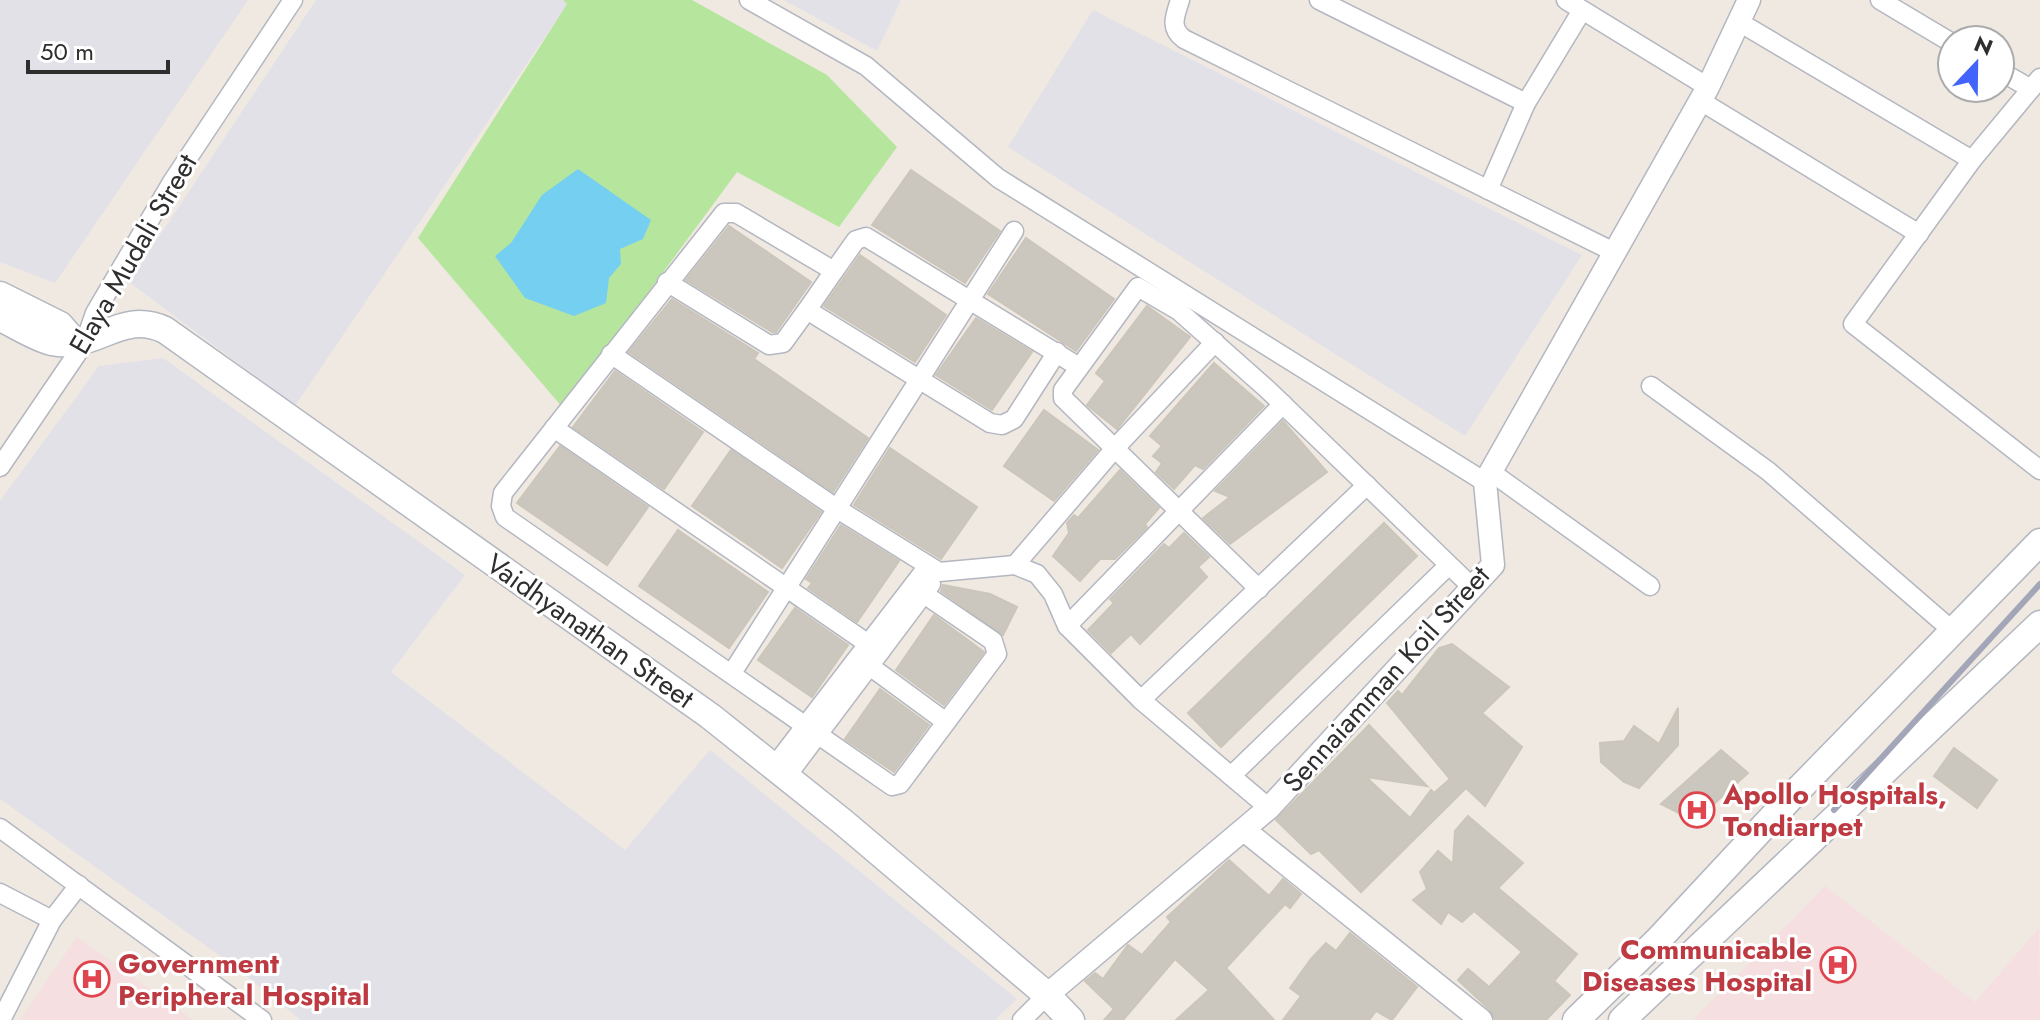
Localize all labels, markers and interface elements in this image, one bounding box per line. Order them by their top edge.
scale bar [28,24,168,74]
north arrow [1936,24,2016,104]
text: N [1969,27,1998,64]
text: 50 m [40,34,94,69]
street label: Elaya Mudali Street [59,146,207,362]
street label: Vaidhyanathan Street [478,544,703,718]
street label: Sennaiamman Koil Street [1273,556,1499,802]
place label: Apollo Hospitals, Tondiarpet [1722,774,1947,847]
hospital icon: Apollo Hospitals, Tondiarpet [1678,791,1716,829]
place label: Communicable Diseases Hospital [1582,929,1812,1002]
place label: Government Peripheral Hospital [118,943,370,1016]
hospital icon: Communicable Diseases Hospital [1819,946,1857,984]
hospital icon: Government Peripheral Hospital [73,960,111,998]

